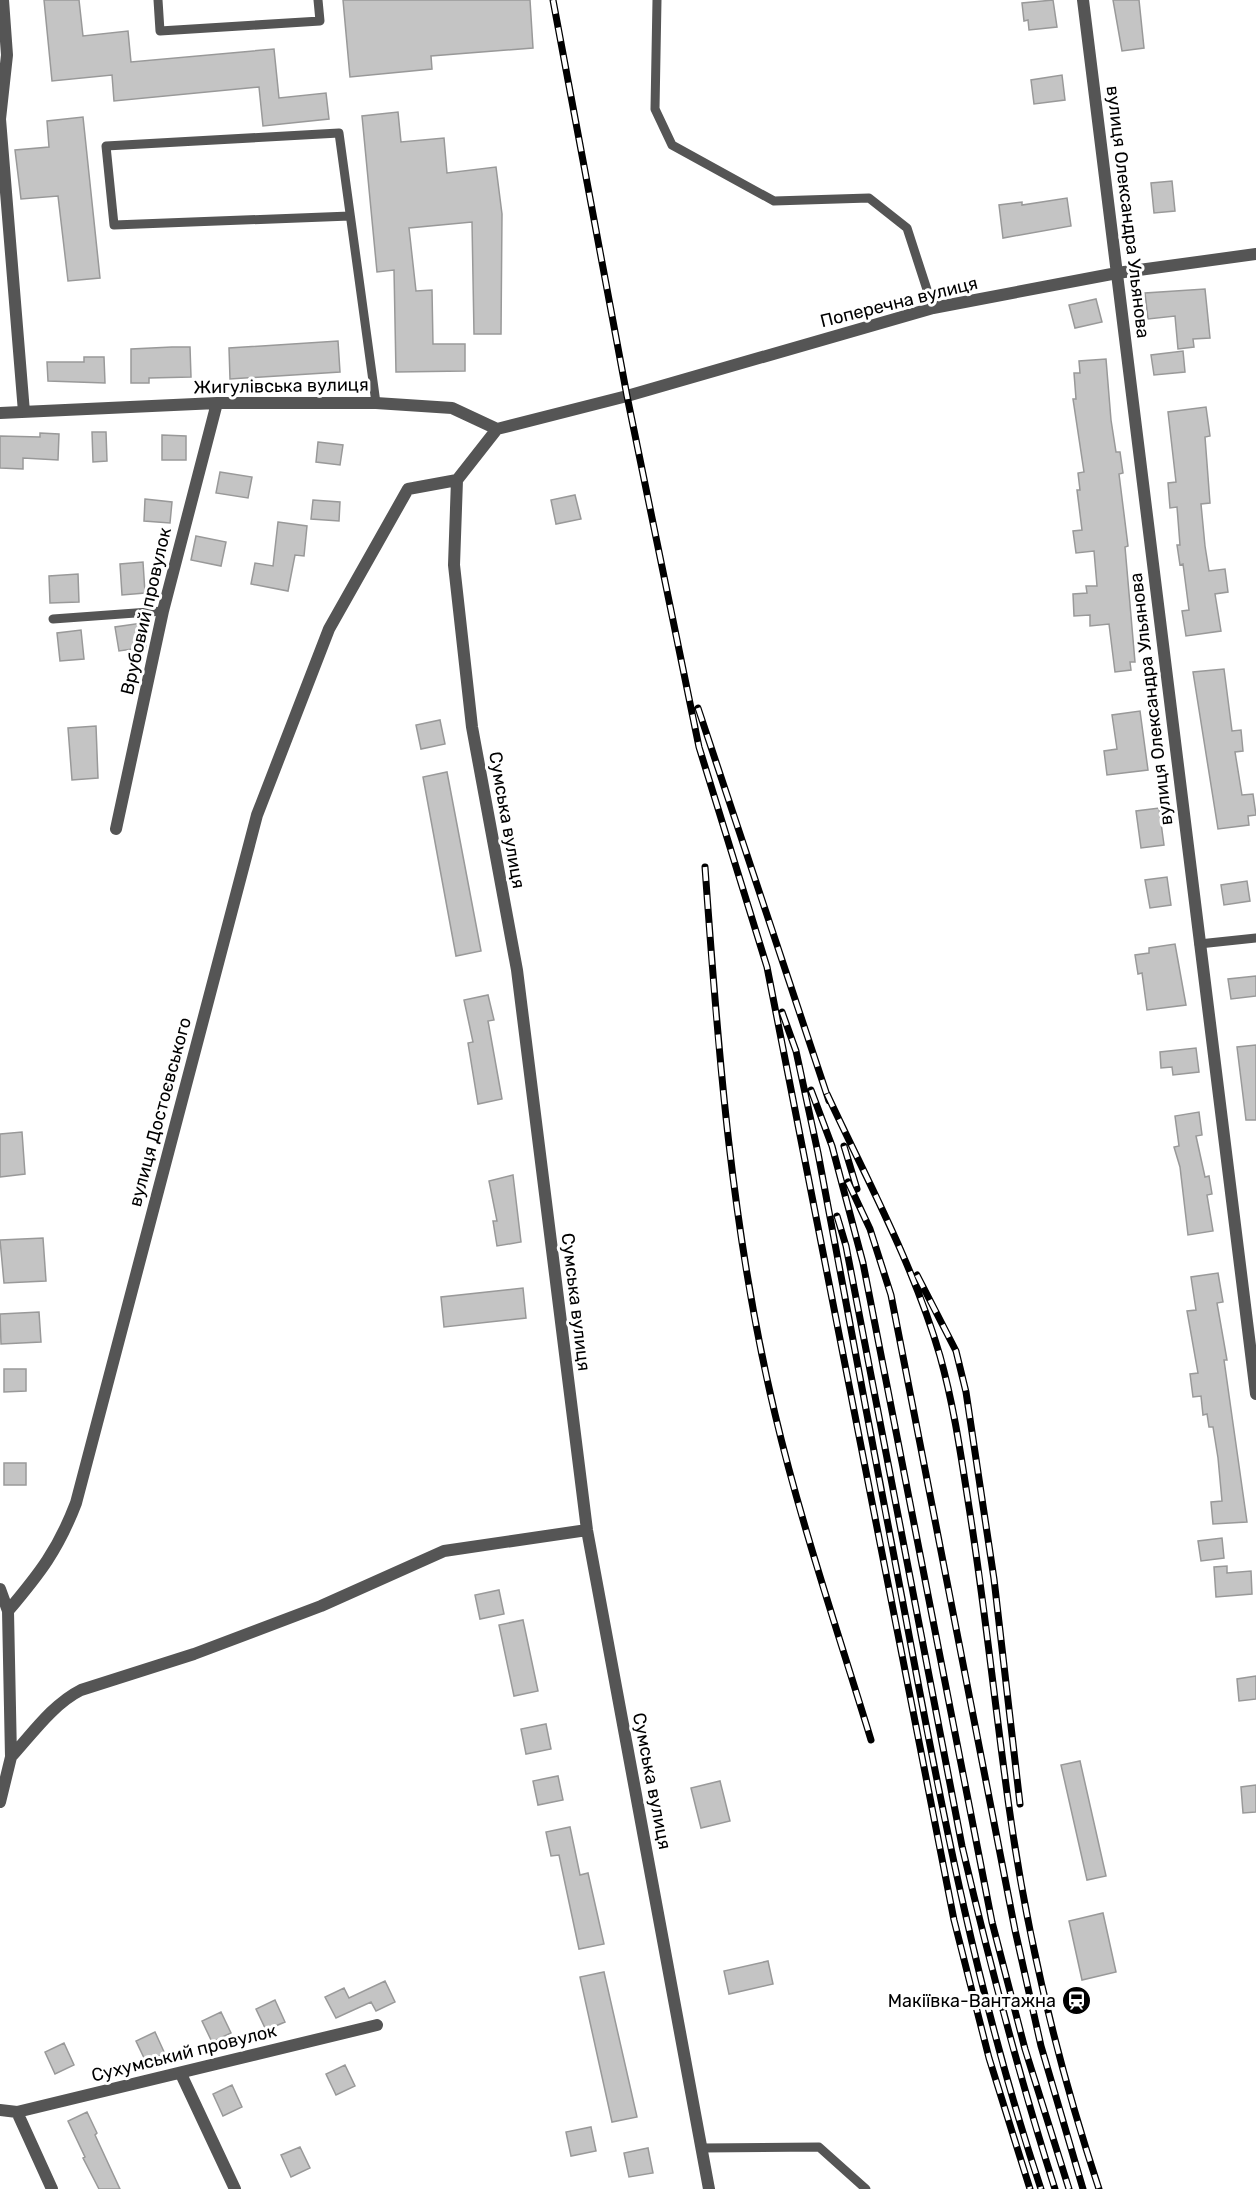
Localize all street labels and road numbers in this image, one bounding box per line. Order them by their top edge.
street label: вулиця Олександра Ульянова [1102,84,1154,340]
street label: Поперечна вулиця [818,272,980,332]
street label: Жигулівська вулиця [193,373,369,399]
street label: Врубовий провулок [116,525,176,697]
street label: вулиця Олександра Ульянова [1125,571,1177,827]
street label: Сумська вулиця [484,750,530,890]
street label: вулиця Достоєвського [124,1015,196,1209]
street label: Сумська вулиця [557,1232,595,1372]
street label: Сумська вулиця [628,1711,676,1851]
street label: Сухумський провулок [89,2019,279,2087]

